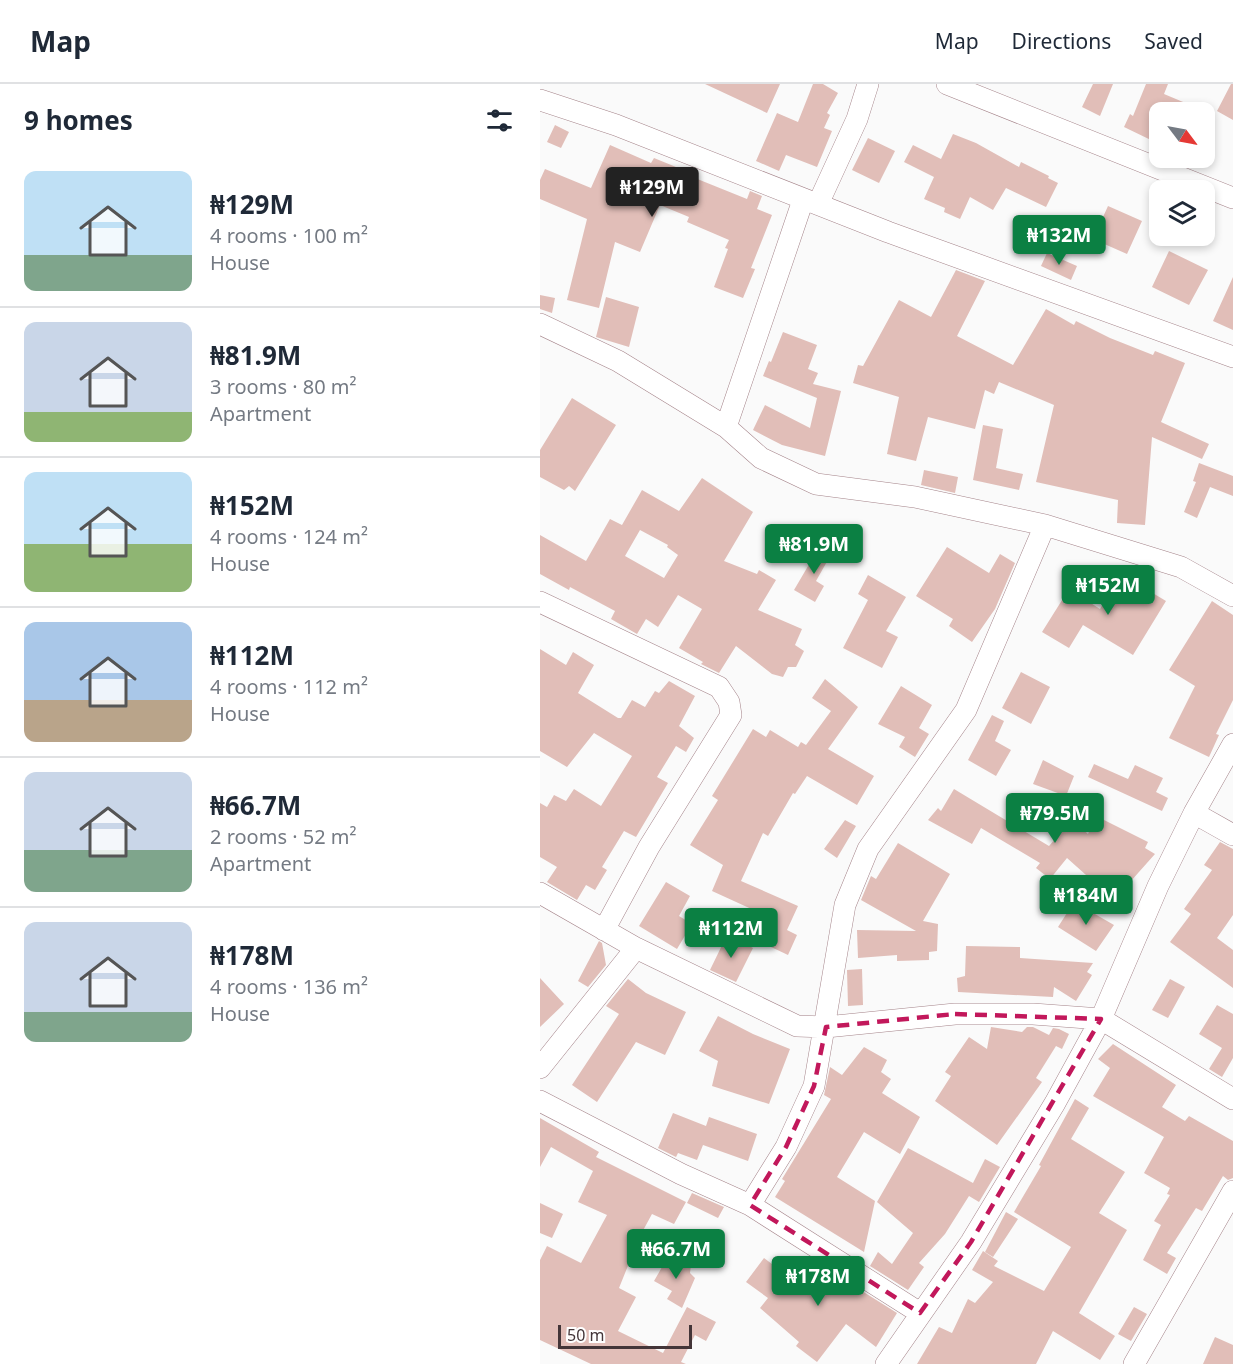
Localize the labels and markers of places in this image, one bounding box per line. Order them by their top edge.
pin: ₦129M [610,167,694,218]
pin: ₦132M [1017,215,1101,266]
pin: ₦81.9M [765,524,863,575]
pin: ₦152M [1066,565,1150,616]
pin: ₦79.5M [1006,793,1104,844]
pin: ₦184M [1044,875,1128,926]
pin: ₦112M [689,908,773,959]
pin: ₦66.7M [627,1229,725,1280]
pin: ₦178M [776,1256,860,1307]

